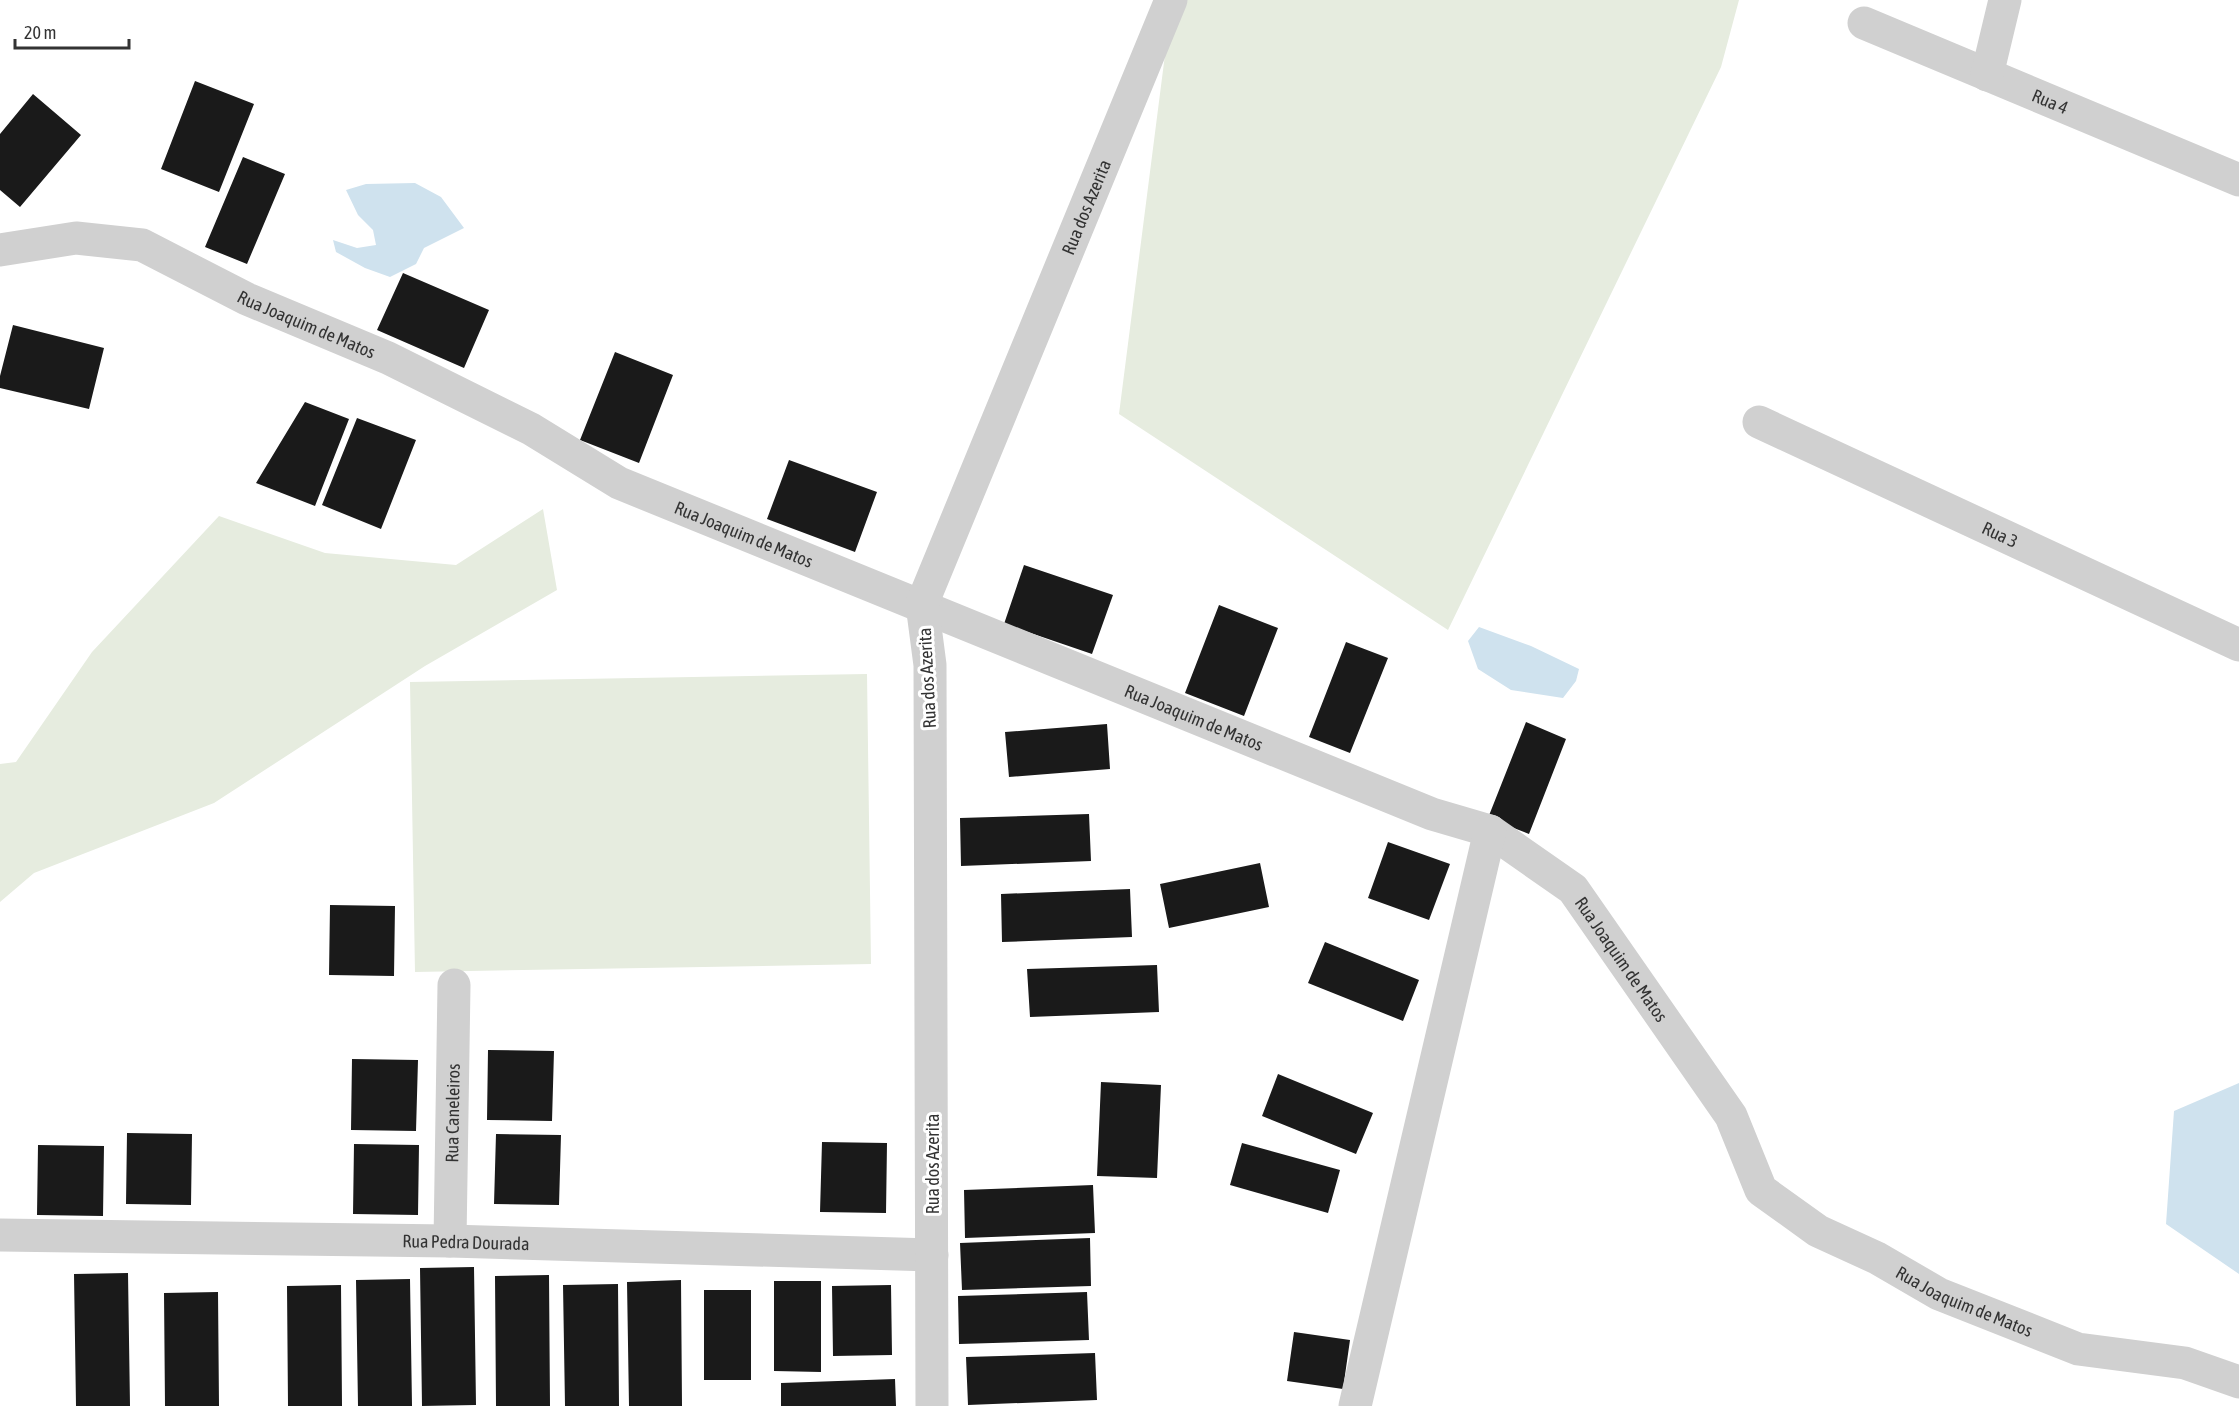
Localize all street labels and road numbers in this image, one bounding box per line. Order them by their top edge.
street label: Rua 4 [2029,84,2071,118]
street label: Rua dos Azerita [1057,156,1115,258]
street label: Rua Joaquim de Matos [234,285,379,362]
street label: Rua Joaquim de Matos [672,496,816,571]
street label: Rua 3 [1979,517,2021,551]
street label: Rua dos Azerita [914,627,940,729]
street label: Rua Joaquim de Matos [1122,680,1266,755]
street label: Rua Joaquim de Matos [1571,893,1673,1026]
street label: Rua Caneleiros [441,1063,463,1163]
street label: Rua dos Azerita [922,1114,943,1214]
street label: Rua Pedra Dourada [402,1230,530,1254]
street label: Rua Joaquim de Matos [1893,1261,2036,1341]

